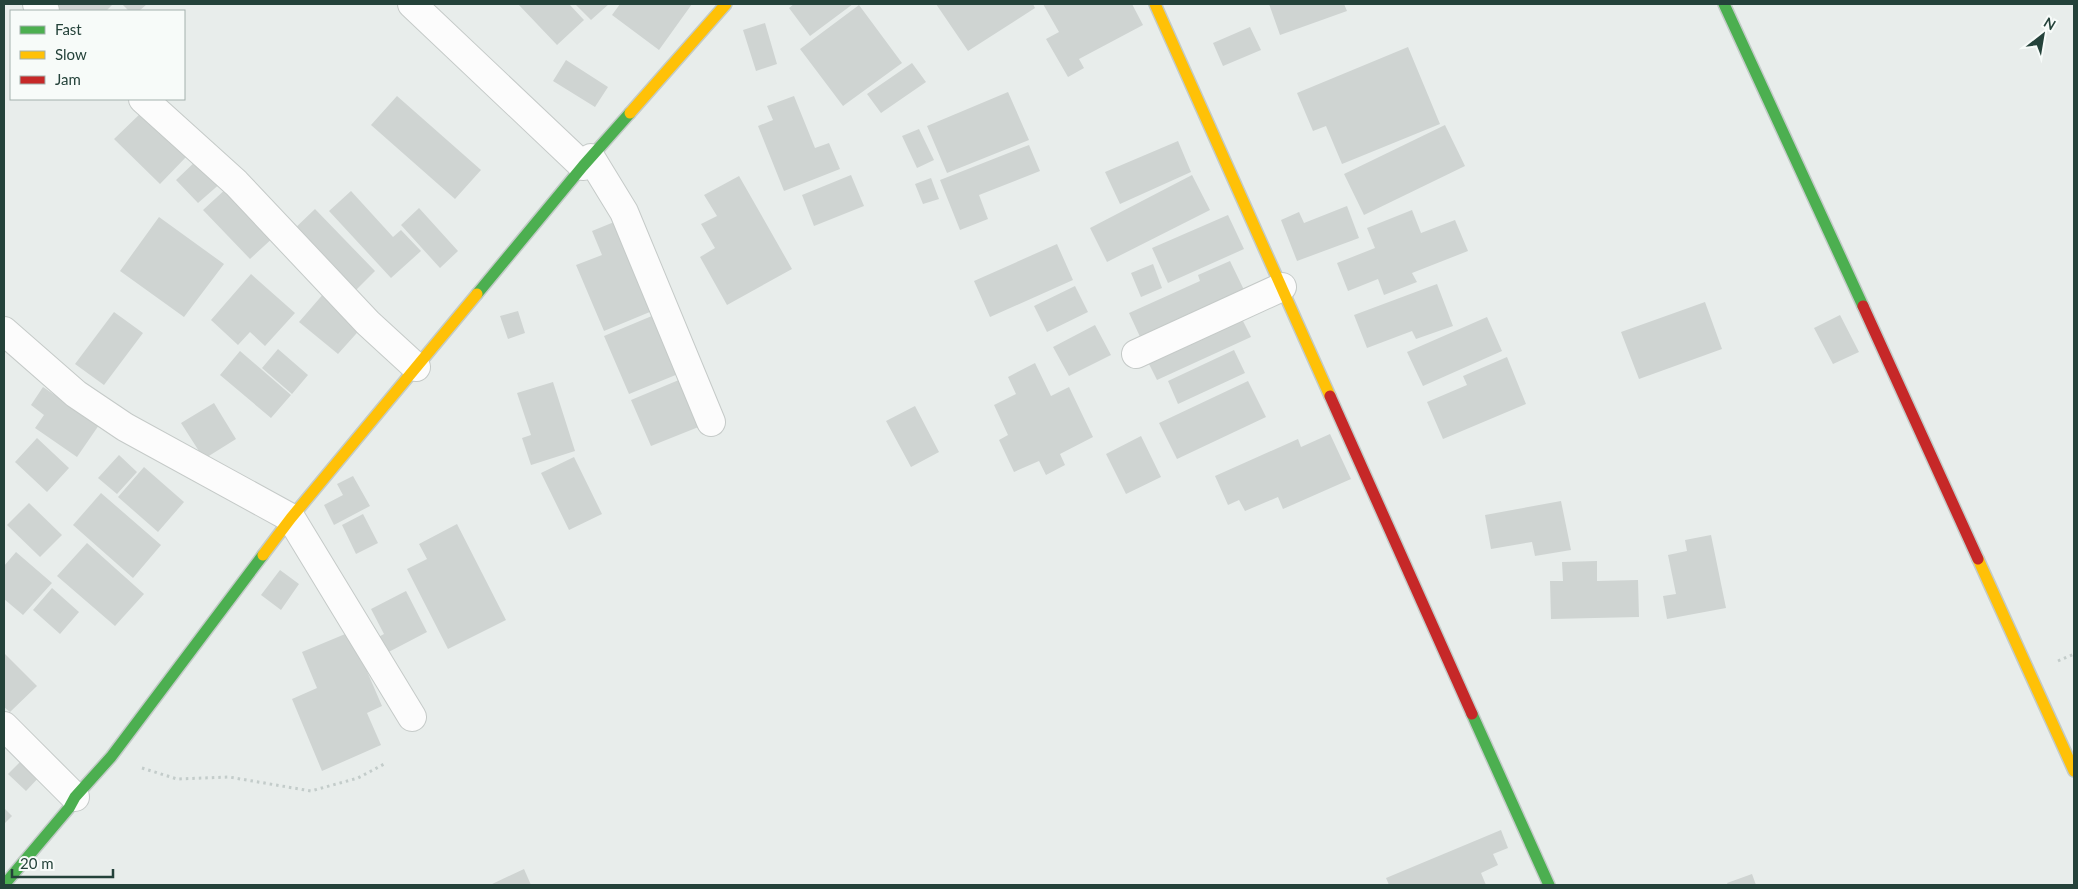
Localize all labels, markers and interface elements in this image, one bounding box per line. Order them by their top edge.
legend [10,10,185,100]
north arrow [2018,10,2068,60]
text: N [2041,13,2059,33]
text: Fast [55,20,82,38]
text: Slow [55,45,87,63]
text: Jam [55,70,81,88]
scale bar [12,846,114,878]
text: 20 m [20,854,54,872]

